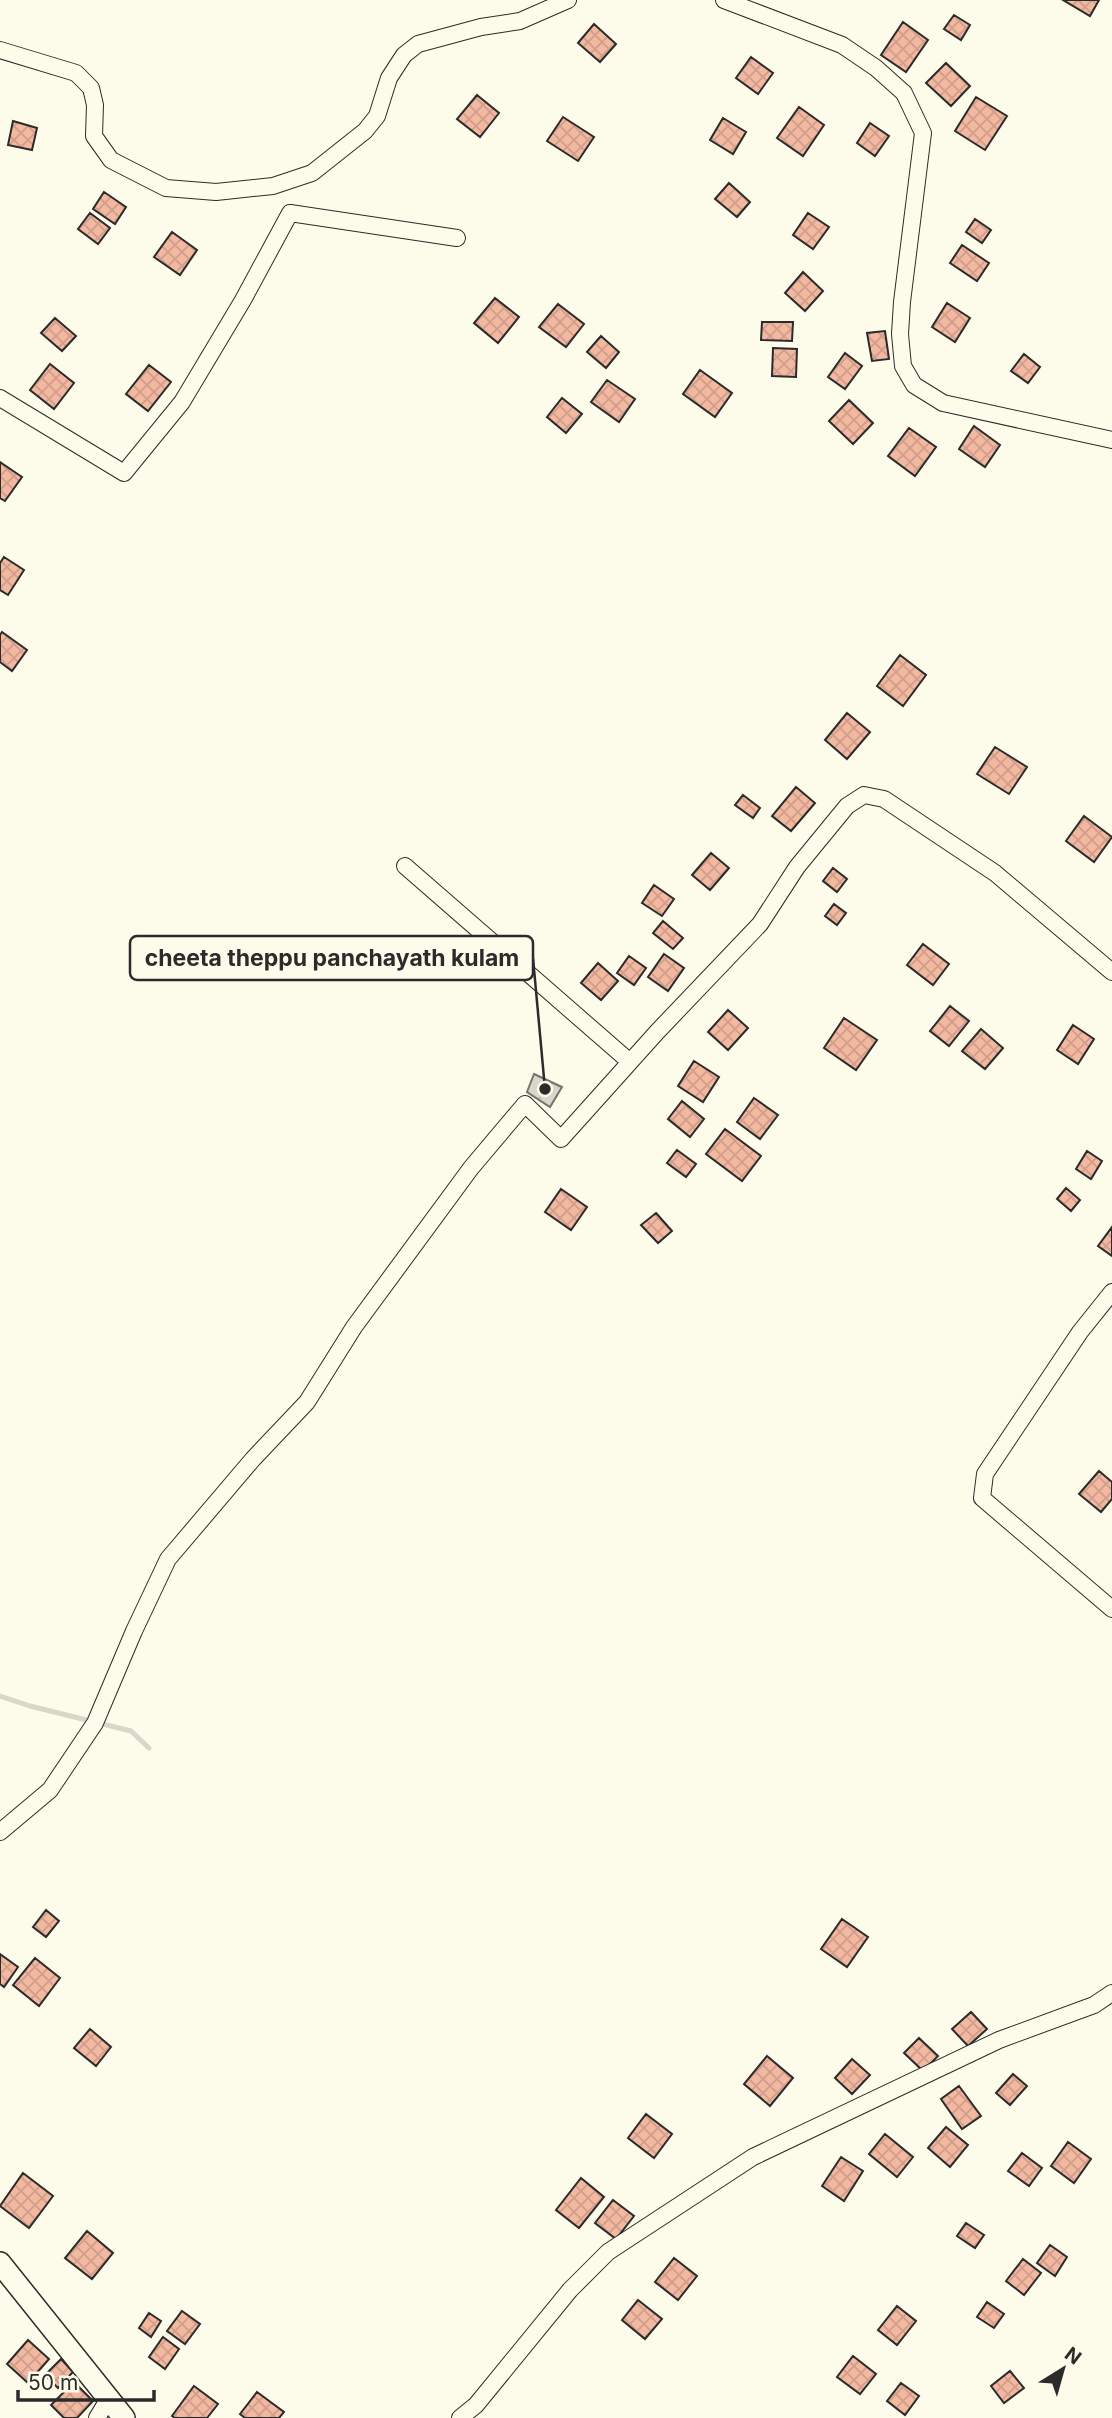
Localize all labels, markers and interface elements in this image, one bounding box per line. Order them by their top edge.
callout: cheeta theppu panchayath kulam [130,936,533,980]
text: cheeta theppu panchayath kulam [145,944,519,972]
north arrow [1028,2334,1098,2404]
text: N [1060,2342,1086,2369]
scale bar [18,2358,154,2402]
text: 50 m [28,2370,78,2395]

